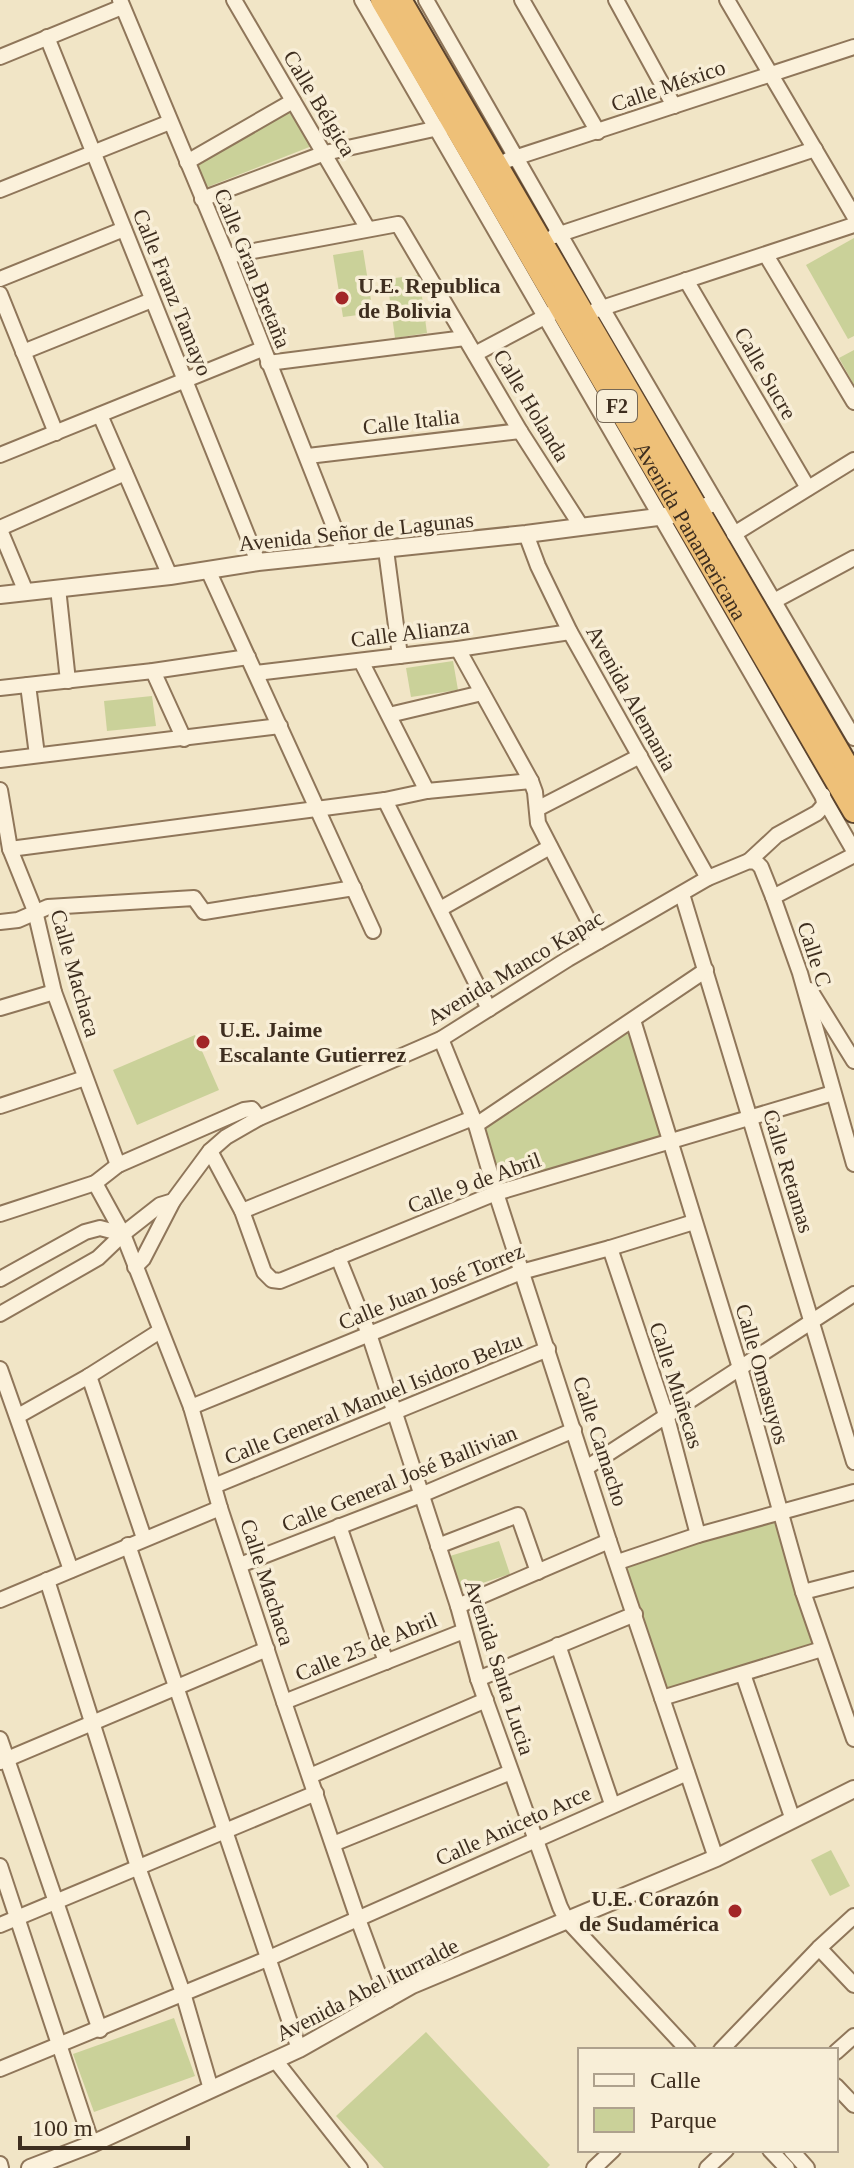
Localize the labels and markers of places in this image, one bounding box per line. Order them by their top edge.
place label: U.E. Republica de Bolivia [358,273,500,323]
marker: U.E. Republica de Bolivia [333,289,351,307]
place label: U.E. Jaime Escalante Gutierrez [219,1017,406,1067]
marker: U.E. Jaime Escalante Gutierrez [194,1033,212,1051]
place label: U.E. Corazón de Sudamérica [579,1886,719,1936]
marker: U.E. Corazón de Sudamérica [726,1902,744,1920]

